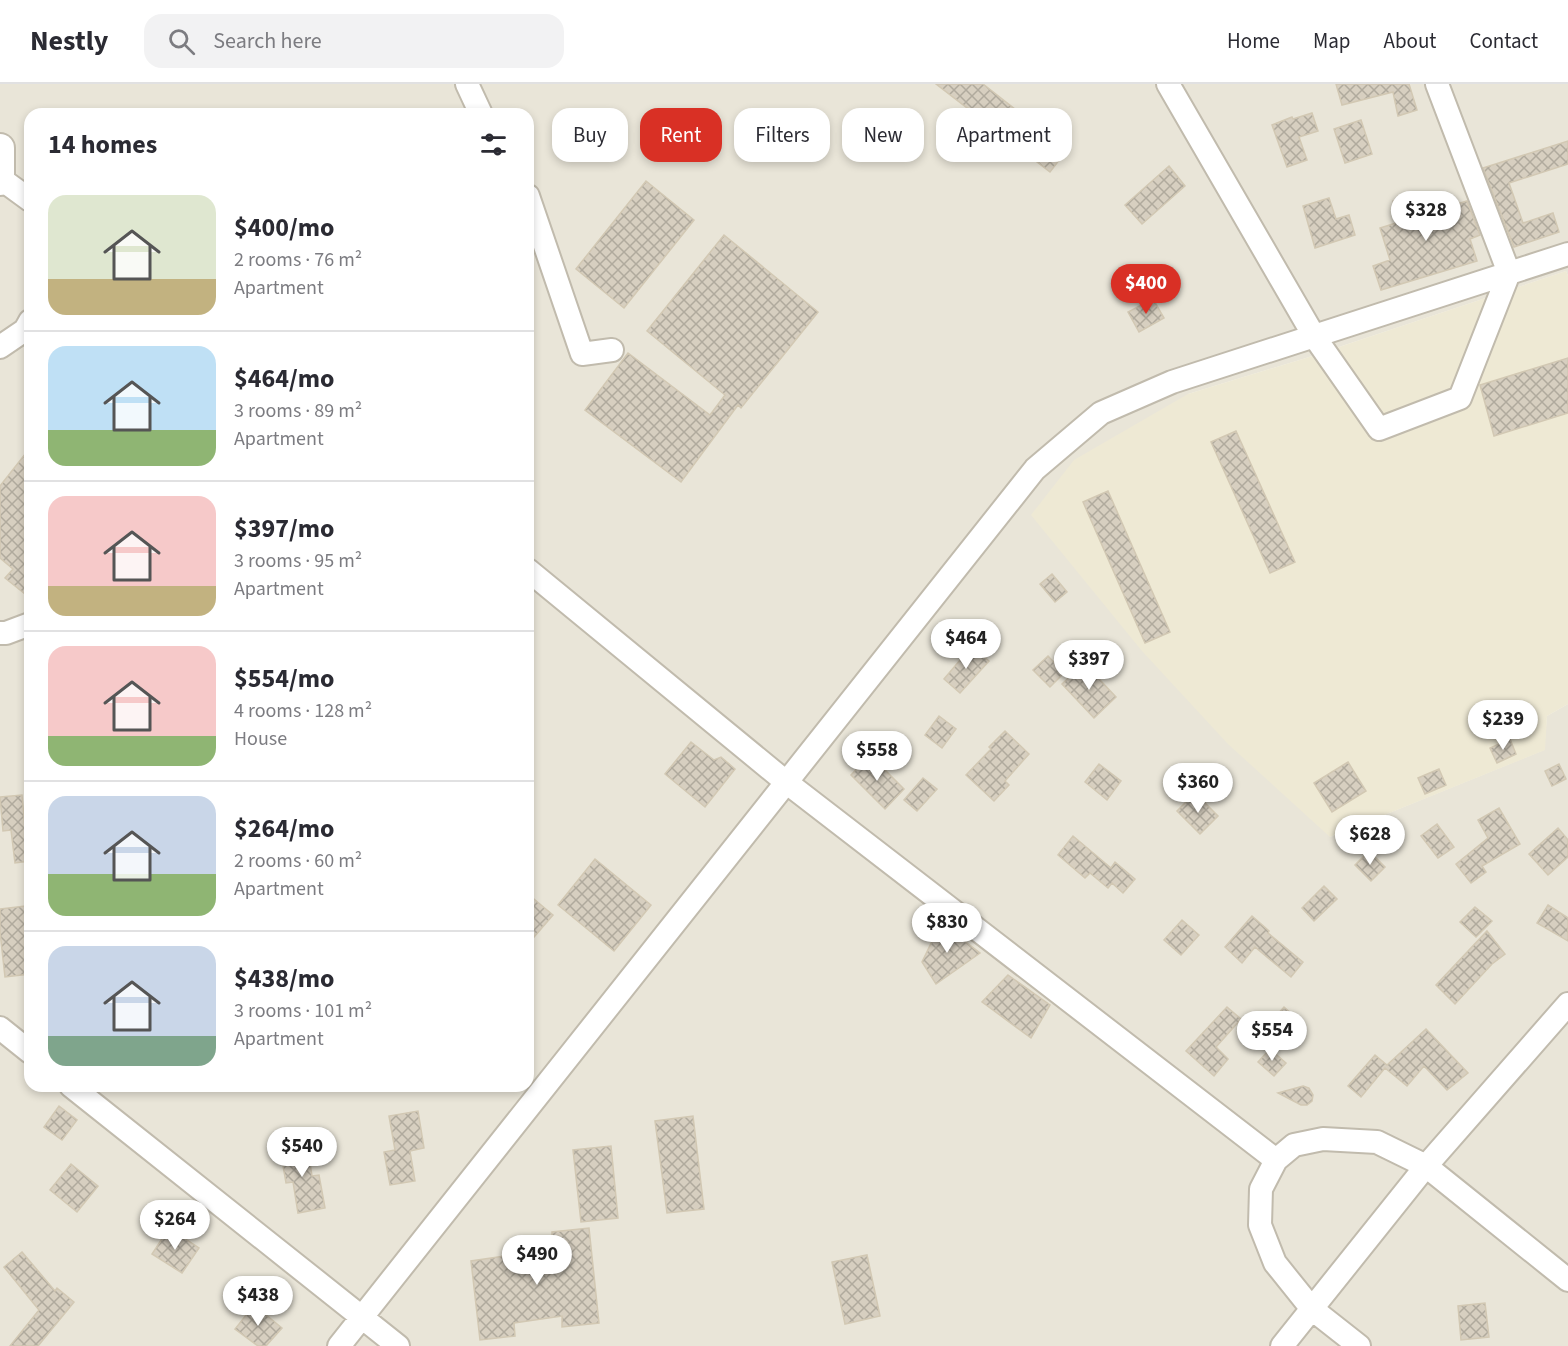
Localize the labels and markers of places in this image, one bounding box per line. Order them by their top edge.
pin: $328 [1390,191,1462,242]
pin: $400 [1110,264,1182,315]
pin: $464 [930,619,1002,670]
pin: $397 [1053,640,1125,691]
pin: $239 [1467,700,1539,751]
pin: $558 [841,731,913,782]
pin: $360 [1162,763,1234,814]
pin: $628 [1334,815,1406,866]
pin: $830 [911,903,983,954]
pin: $554 [1236,1011,1308,1062]
pin: $540 [266,1127,338,1178]
pin: $264 [139,1200,211,1251]
pin: $490 [501,1235,573,1286]
pin: $438 [222,1276,294,1327]

